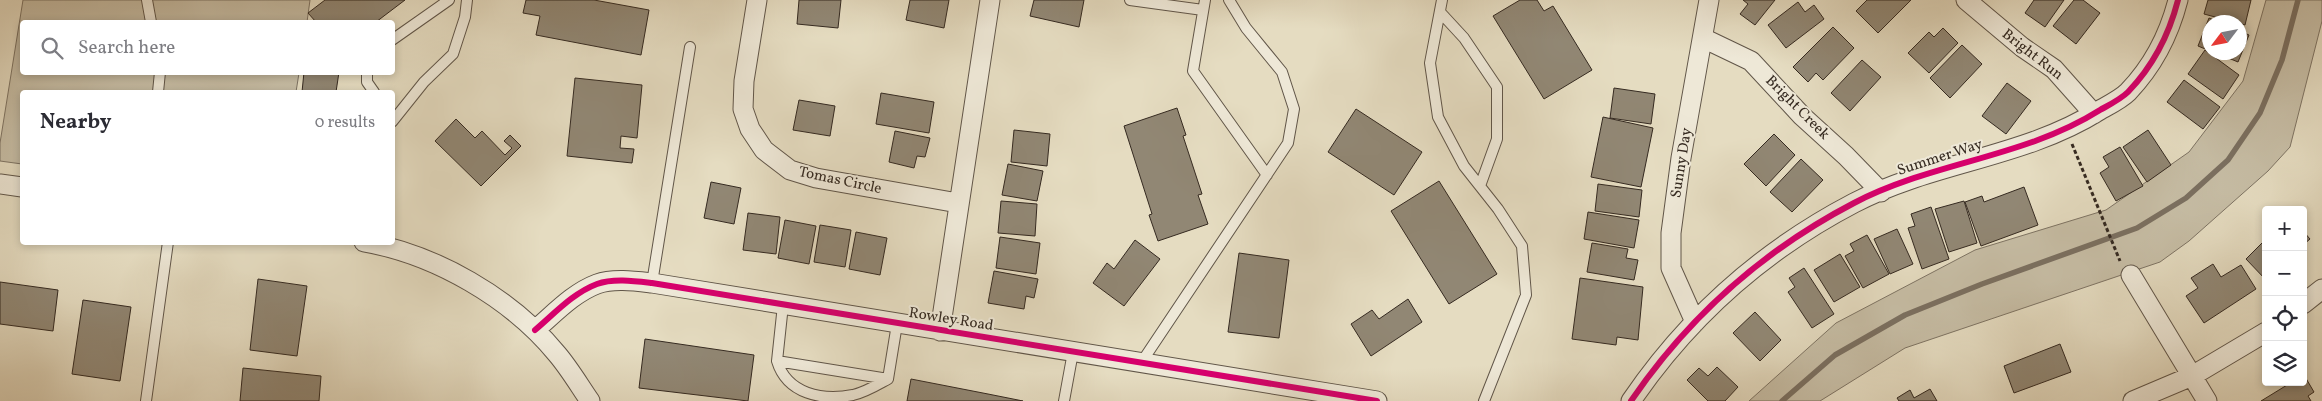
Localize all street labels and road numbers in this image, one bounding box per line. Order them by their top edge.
street label: Bright Run [1997,24,2067,86]
street label: Bright Creek [1760,71,1834,145]
street label: Sunny Day [1666,126,1698,200]
street label: Summer Way [1895,134,1985,182]
street label: Tomas Circle [797,162,883,200]
street label: Rowley Road [907,303,995,337]

